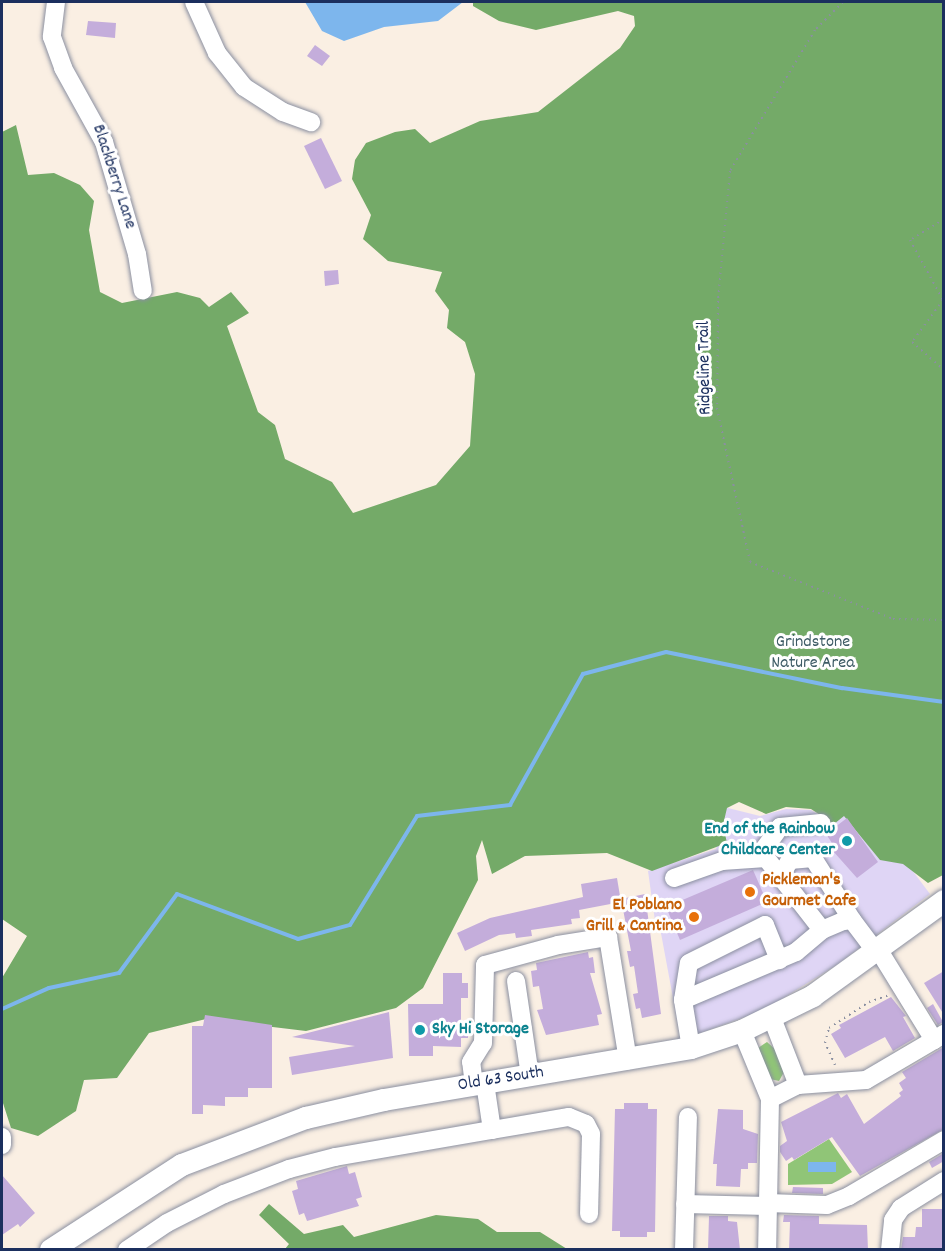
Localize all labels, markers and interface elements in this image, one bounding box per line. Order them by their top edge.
street label: Blackberry Lane [86,122,140,232]
street label: Ridgeline Trail [694,321,718,415]
park label: Grindstone Nature Area [771,633,855,676]
place label: End of the Rainbow Childcare Center [704,820,835,862]
marker: End of the Rainbow Childcare Center [840,834,854,848]
place label: Pickleman's Gourmet Cafe [762,871,856,914]
marker: Pickleman's Gourmet Cafe [743,885,757,899]
place label: El Poblano Grill & Cantina [586,896,682,938]
marker: El Poblano Grill & Cantina [687,910,701,924]
place label: Sky Hi Storage [432,1019,529,1041]
marker: Sky Hi Storage [413,1023,427,1037]
street label: Old 63 South [456,1063,546,1097]

